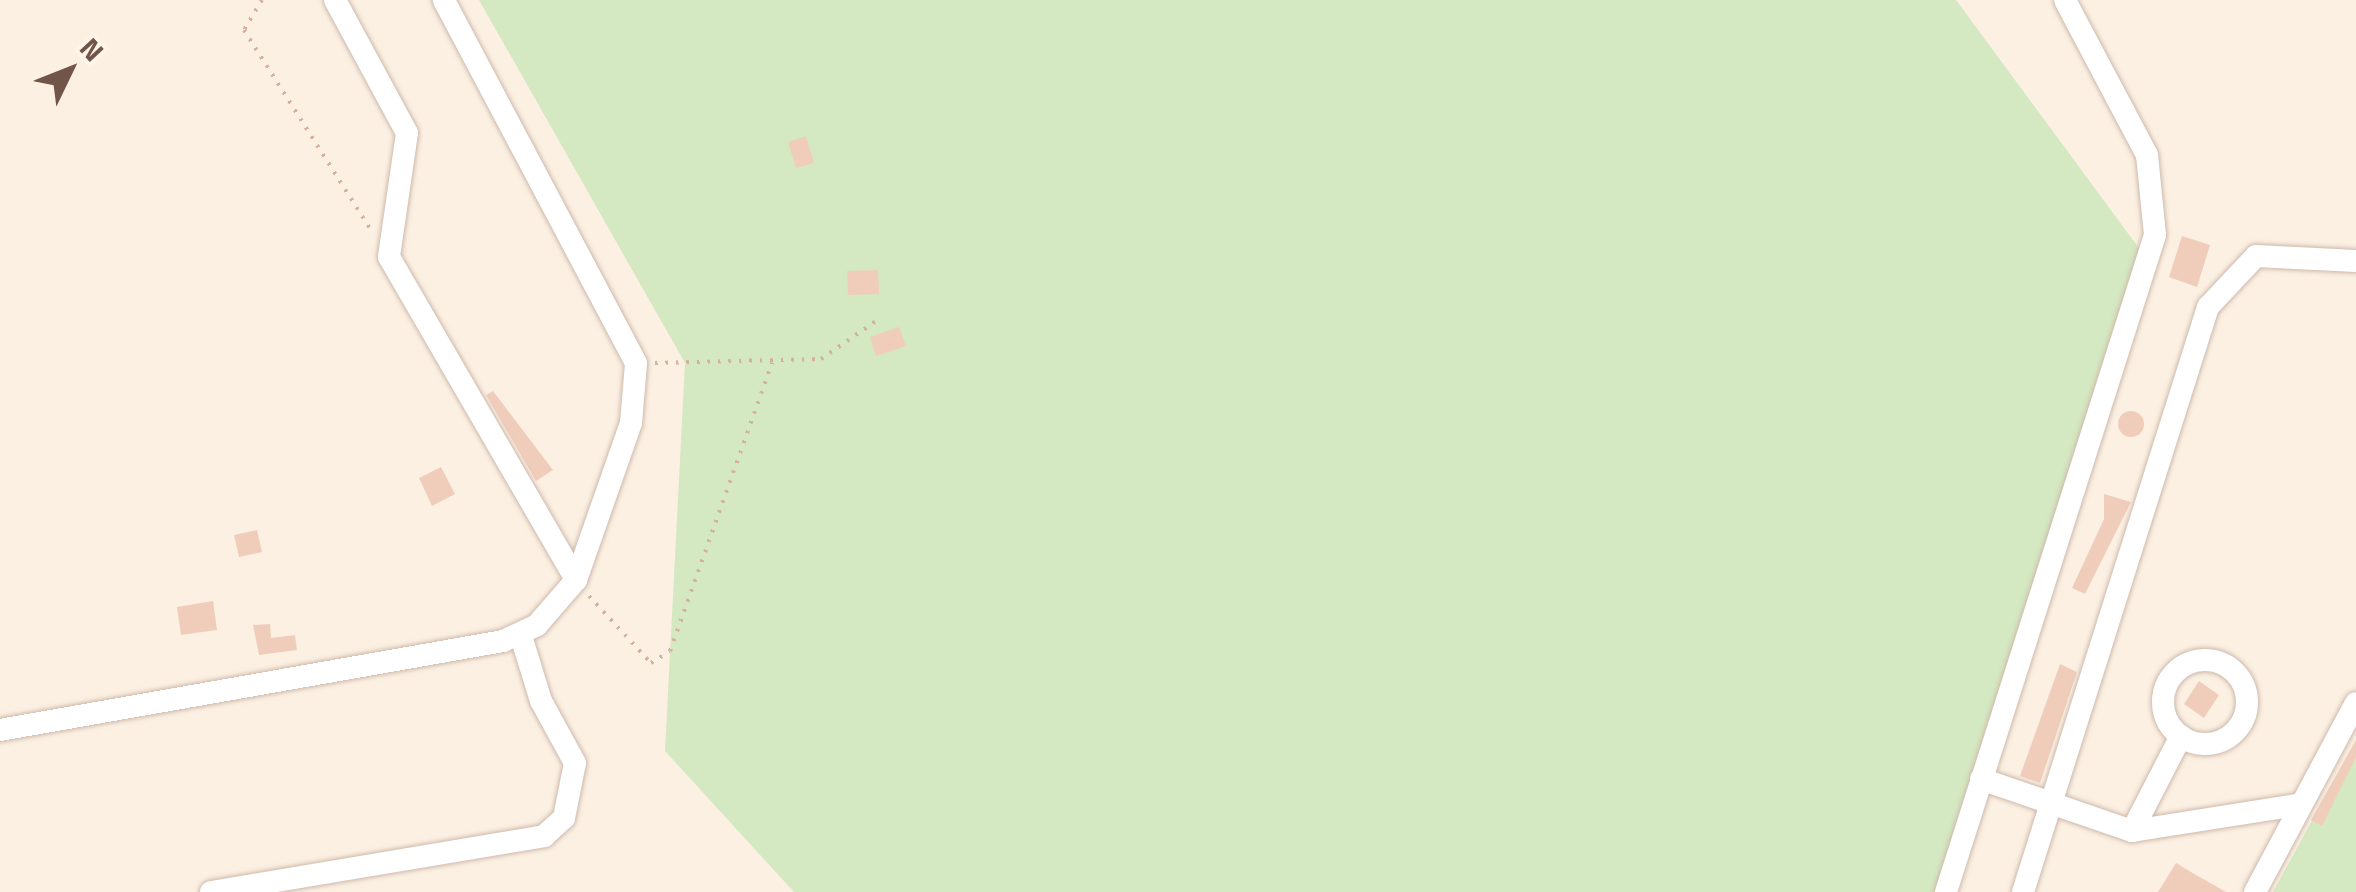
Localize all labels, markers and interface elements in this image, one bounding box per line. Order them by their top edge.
north arrow [20,20,120,120]
text: N [70,27,115,71]

